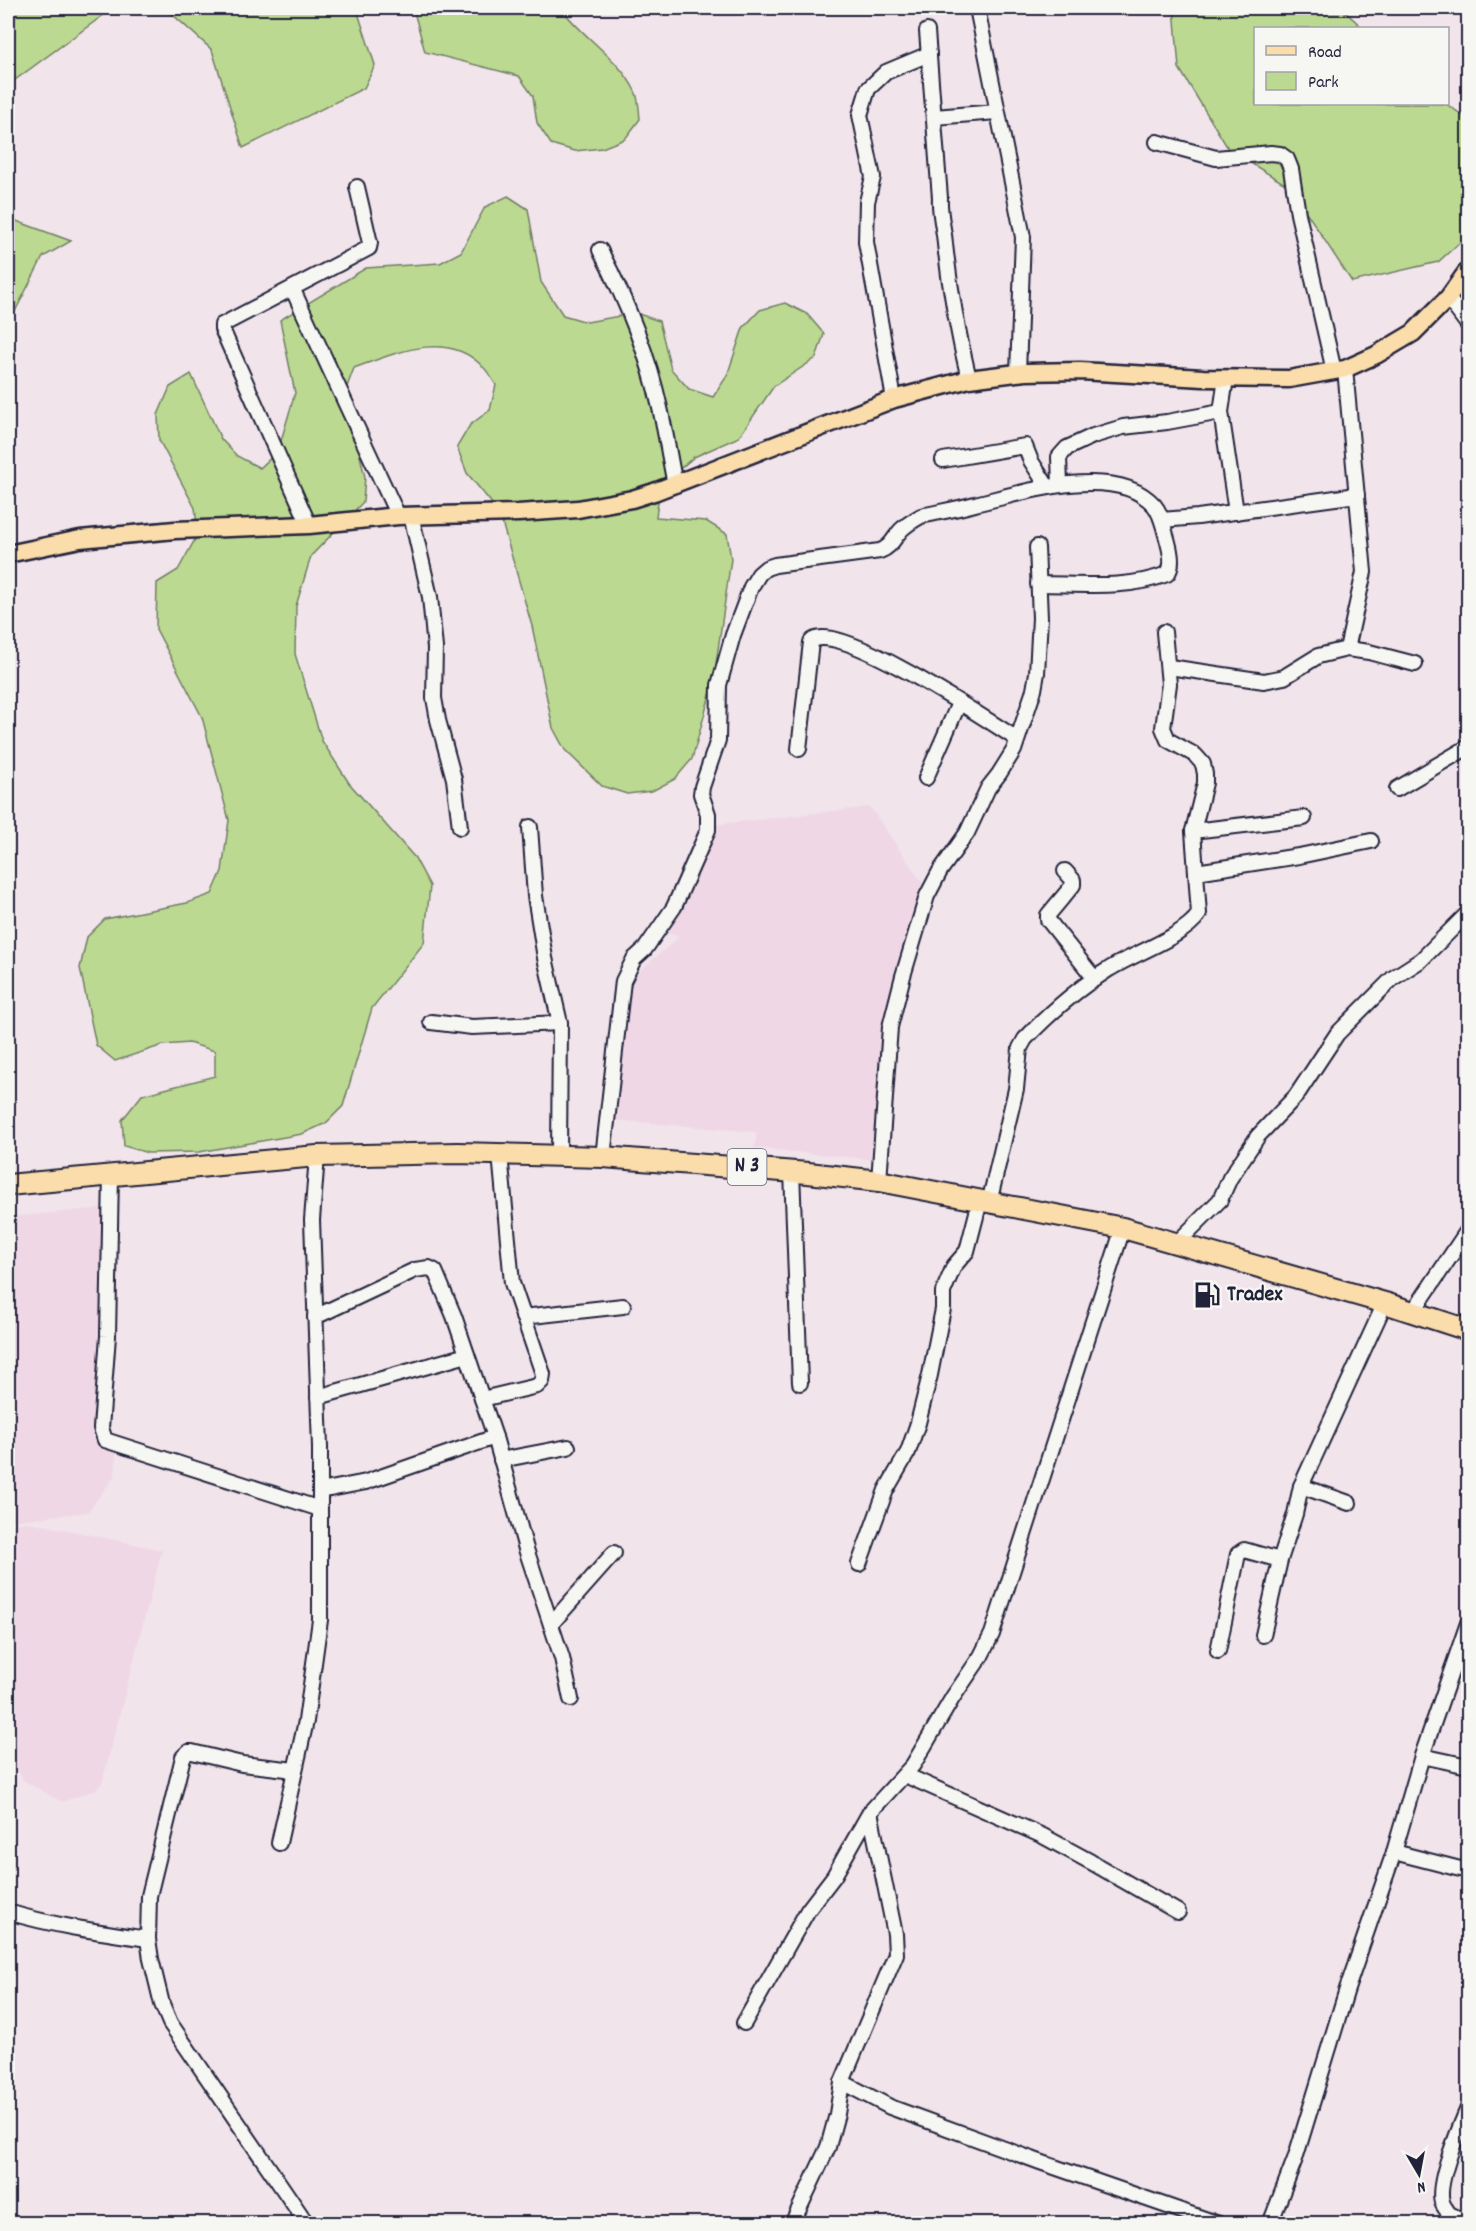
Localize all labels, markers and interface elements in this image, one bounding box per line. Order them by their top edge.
legend [1254,27,1449,105]
text: Road [1308,41,1342,66]
text: Park [1308,71,1339,96]
road number: N 3 [728,1149,766,1185]
fuel station icon: Tradex [1192,1280,1222,1310]
place label: Tradex [1227,1280,1283,1311]
north arrow [1389,2144,1449,2204]
text: N [1415,2174,1427,2198]

